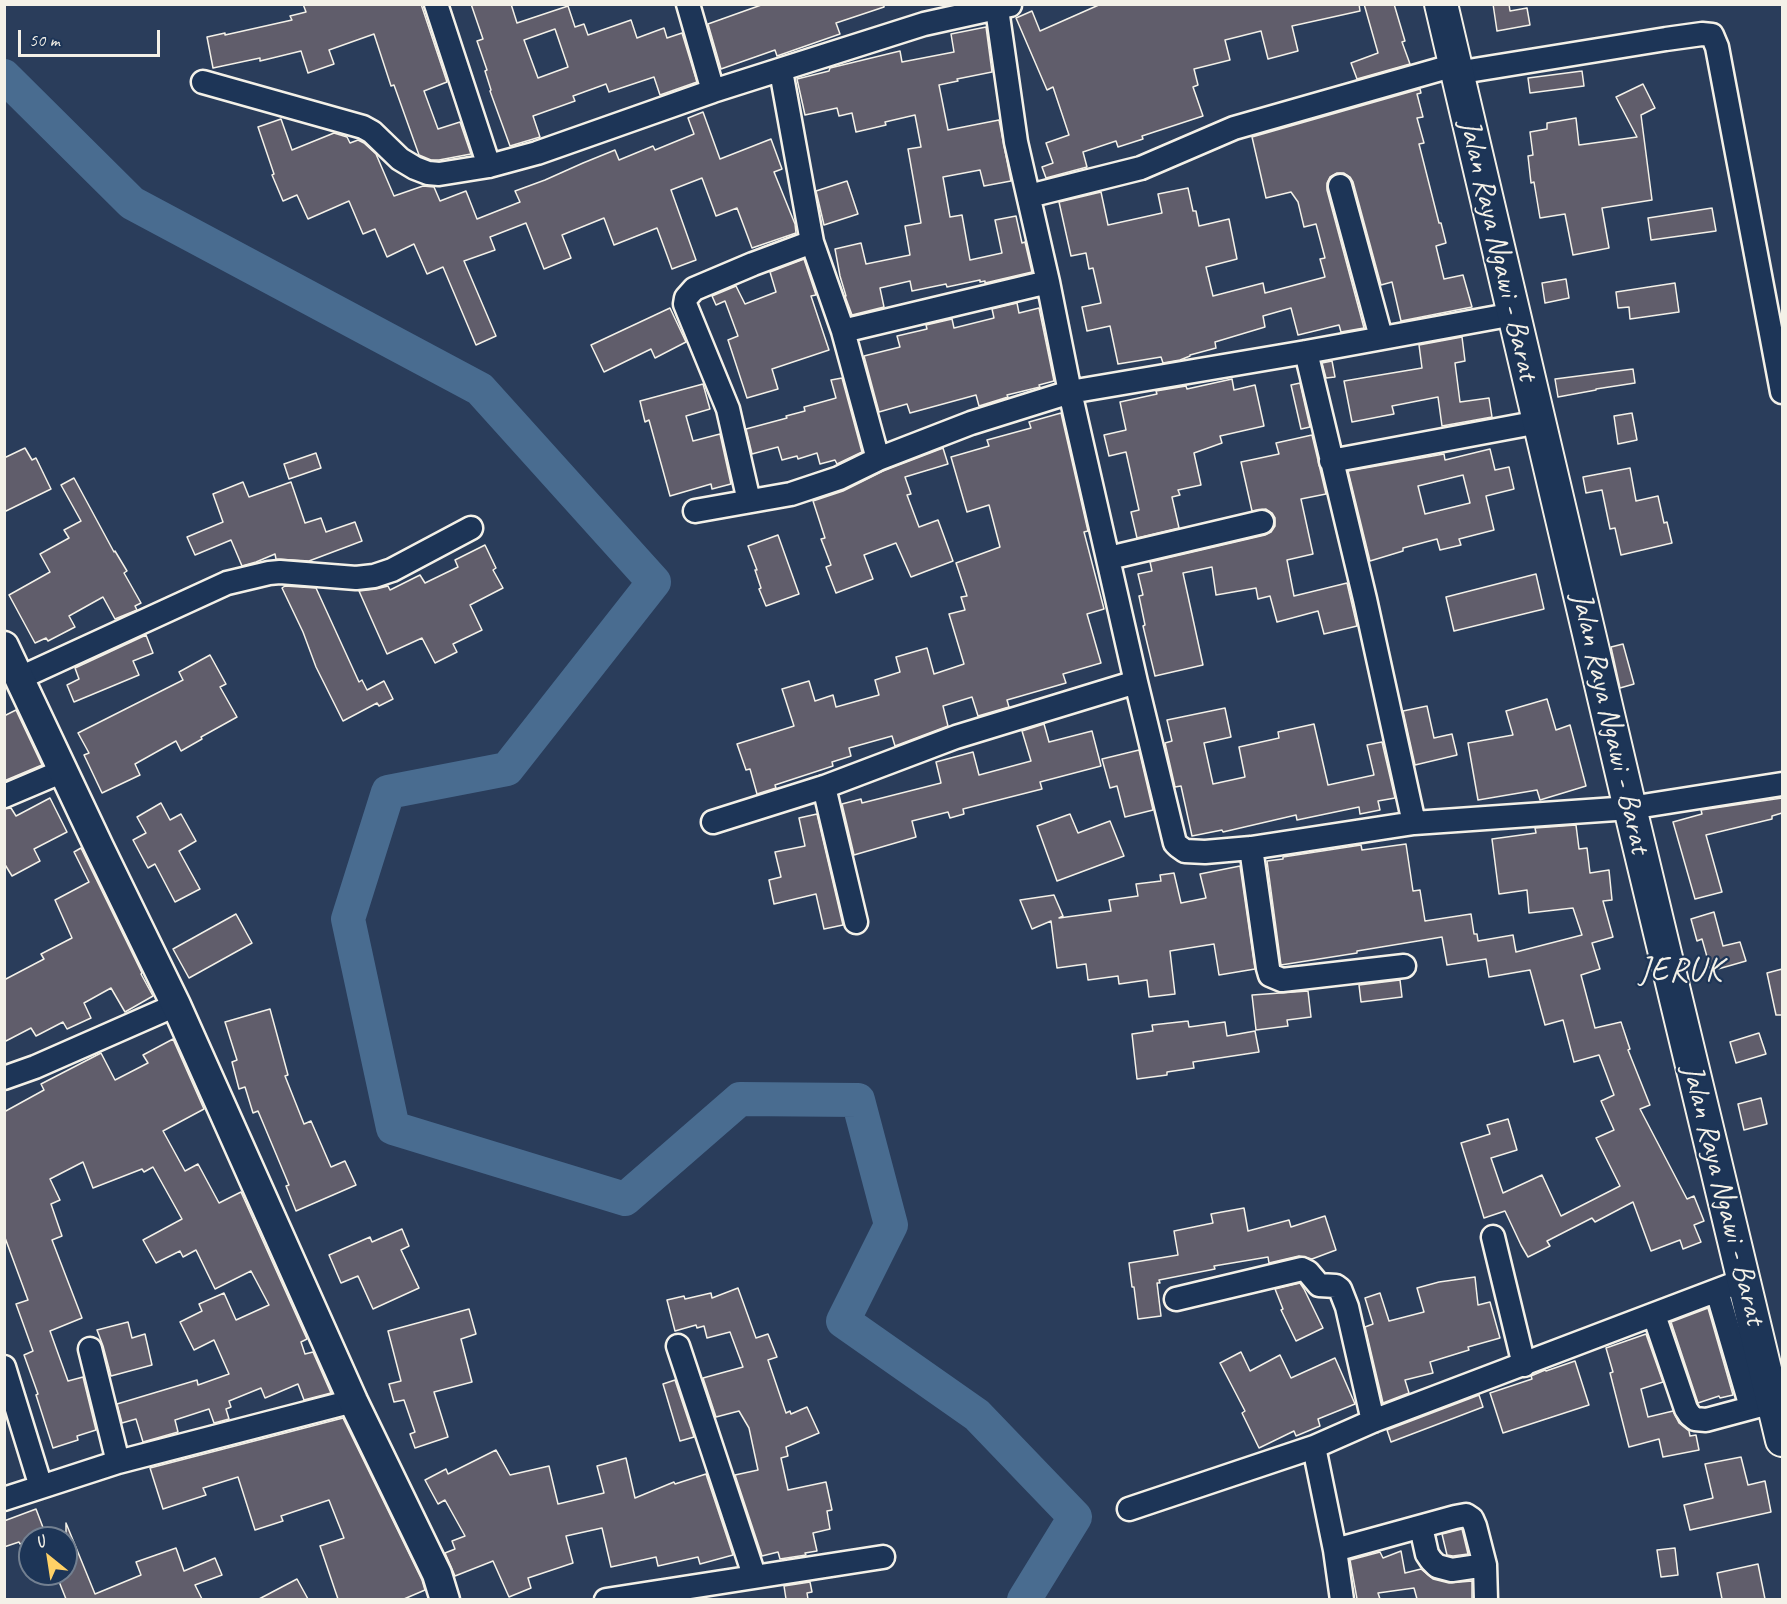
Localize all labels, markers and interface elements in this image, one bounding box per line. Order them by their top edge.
scale bar [21,18,164,56]
text: 50 m [29,29,60,51]
street label: Jalan Raya Ngawi - Barat [1450,116,1546,384]
street label: Jalan Raya Ngawi - Barat [1562,589,1658,857]
district label: JERUK [1639,951,1723,991]
street label: Jalan Raya Ngawi - Barat [1673,1061,1773,1329]
north arrow [18,1526,78,1586]
text: U [32,1532,48,1553]

